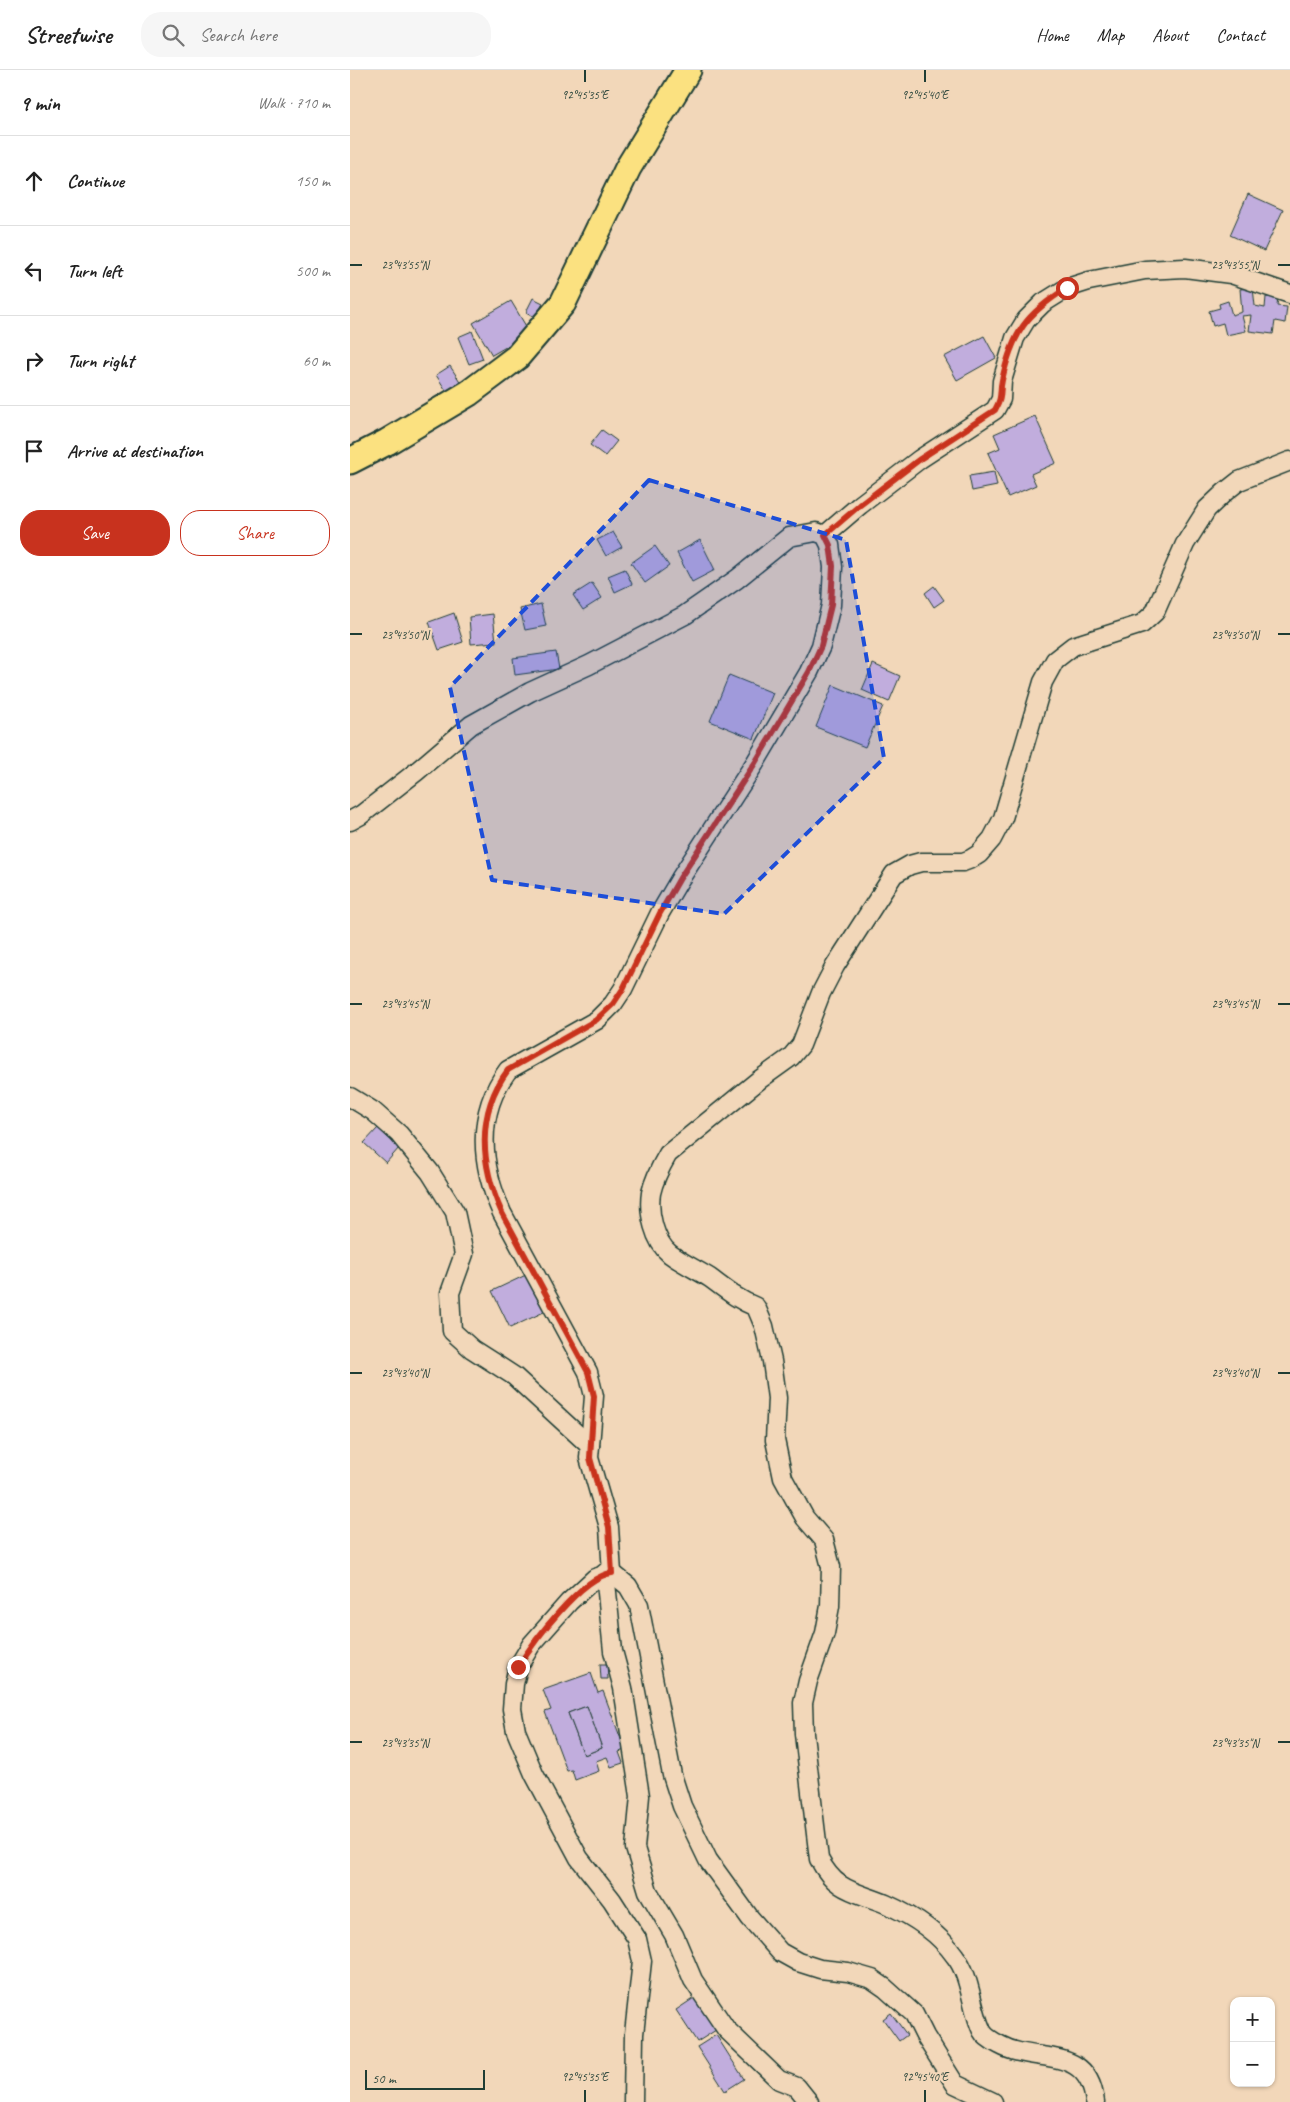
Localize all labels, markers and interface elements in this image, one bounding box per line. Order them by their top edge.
search box [141,12,491,57]
text: Streetwise [25,20,111,50]
icon: search [159,21,187,49]
text: Search here [199,23,277,47]
text: Home [1036,24,1069,46]
text: Map [1097,24,1124,46]
text: About [1152,24,1188,46]
text: Contact [1216,24,1265,46]
text: 92°45'35"E [562,87,610,103]
text: 92°45'40"E [902,87,950,103]
text: 9 min [20,90,60,116]
text: Walk · 710 m [258,93,330,113]
icon: ahead [20,167,48,195]
text: Continue [67,169,124,193]
text: 150 m [296,171,330,191]
icon: left [20,257,48,285]
text: 23°43'55"N [381,257,430,273]
text: 23°43'55"N [1211,257,1260,273]
text: Turn left [67,259,122,283]
text: 500 m [296,261,330,281]
route start [1056,277,1079,300]
icon: right [20,347,48,375]
text: Turn right [67,349,134,373]
text: 60 m [303,351,330,371]
icon: arrive [20,437,48,465]
text: Arrive at destination [67,439,203,463]
button: Save [20,510,170,556]
button: Share [180,510,330,556]
text: 23°43'50"N [381,627,430,643]
text: 23°43'50"N [1211,627,1260,643]
text: 23°43'45"N [381,996,430,1012]
text: 23°43'45"N [1211,996,1260,1012]
text: 23°43'40"N [381,1365,430,1381]
text: 23°43'40"N [1211,1365,1260,1381]
route end [507,1656,530,1679]
text: 23°43'35"N [381,1735,430,1751]
text: 23°43'35"N [1211,1735,1260,1751]
map controls [1230,1997,1275,2087]
button: + [1230,1997,1275,2042]
button: − [1230,2042,1275,2087]
scale bar [365,2067,485,2090]
text: 92°45'35"E [562,2069,610,2085]
text: 92°45'40"E [902,2069,950,2085]
text: 50 m [372,2070,396,2087]

